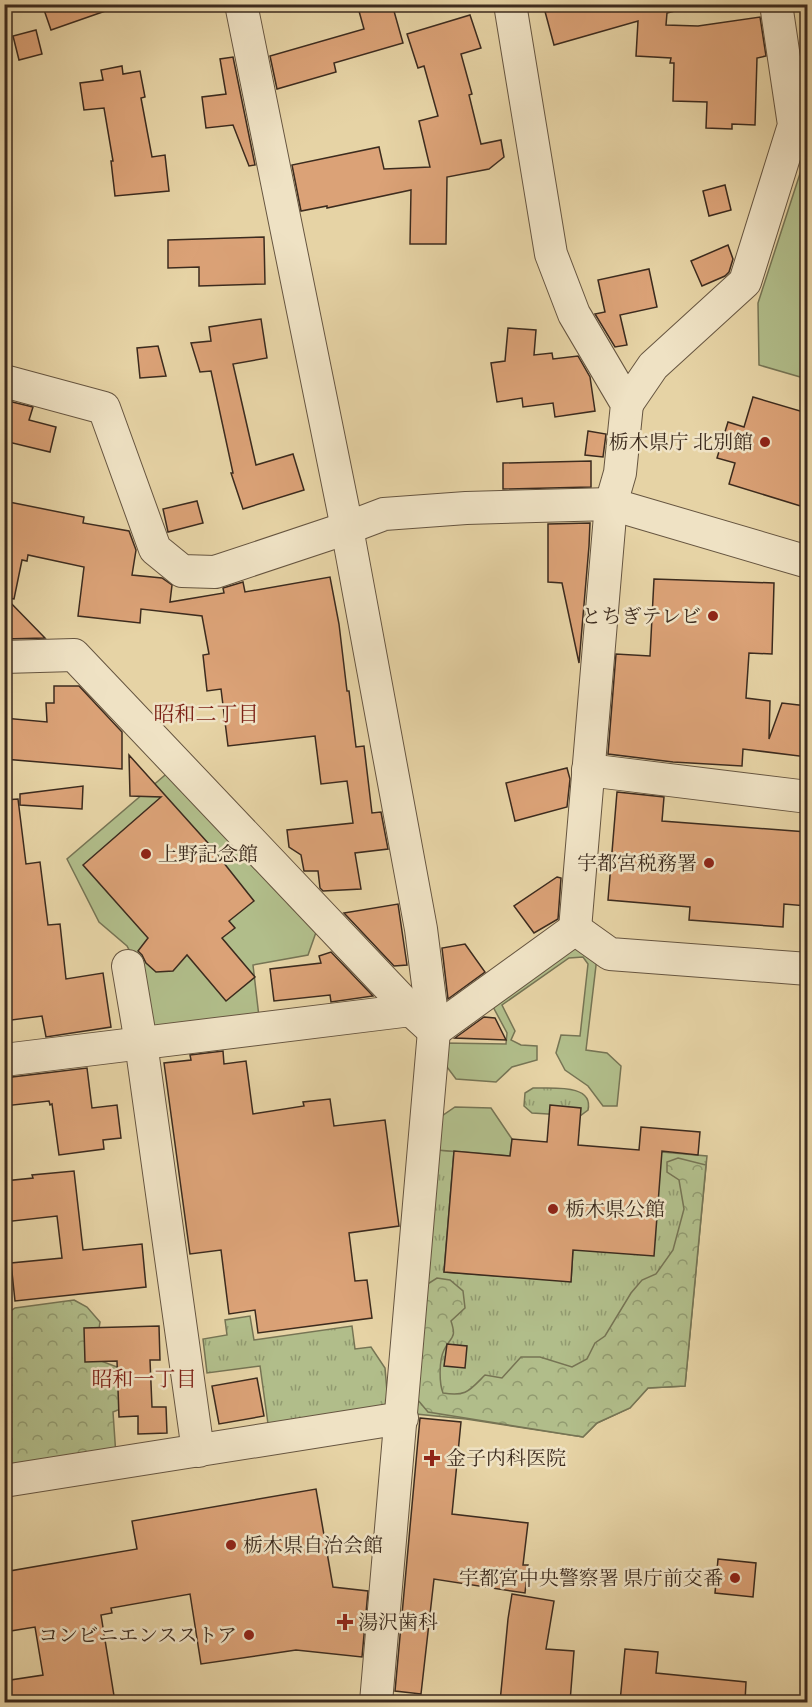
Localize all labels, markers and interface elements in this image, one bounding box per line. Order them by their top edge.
place label: 栃木県庁 北別館 [609,430,753,455]
marker: 栃木県庁 北別館 [758,435,772,449]
place label: とちぎテレビ [581,604,701,629]
marker: とちぎテレビ [706,609,720,623]
district label: 昭和二丁目 [154,701,259,728]
place label: 上野記念館 [158,842,258,867]
marker: 上野記念館 [139,847,153,861]
place label: 宇都宮税務署 [577,851,697,876]
marker: 宇都宮税務署 [702,856,716,870]
place label: 栃木県公館 [565,1197,665,1222]
marker: 栃木県公館 [546,1202,560,1216]
district label: 昭和一丁目 [92,1366,197,1393]
place label: 金子内科医院 [446,1446,566,1471]
marker: 金子内科医院 [423,1449,441,1467]
place label: 栃木県自治会館 [243,1533,383,1558]
marker: 栃木県自治会館 [224,1538,238,1552]
place label: 宇都宮中央警察署 県庁前交番 [459,1566,723,1591]
marker: 宇都宮中央警察署 県庁前交番 [728,1571,742,1585]
place label: 湯沢歯科 [358,1610,438,1635]
marker: 湯沢歯科 [336,1613,354,1631]
place label: コンビニエンスストア [38,1623,237,1648]
marker: コンビニエンスストア [242,1628,256,1642]

